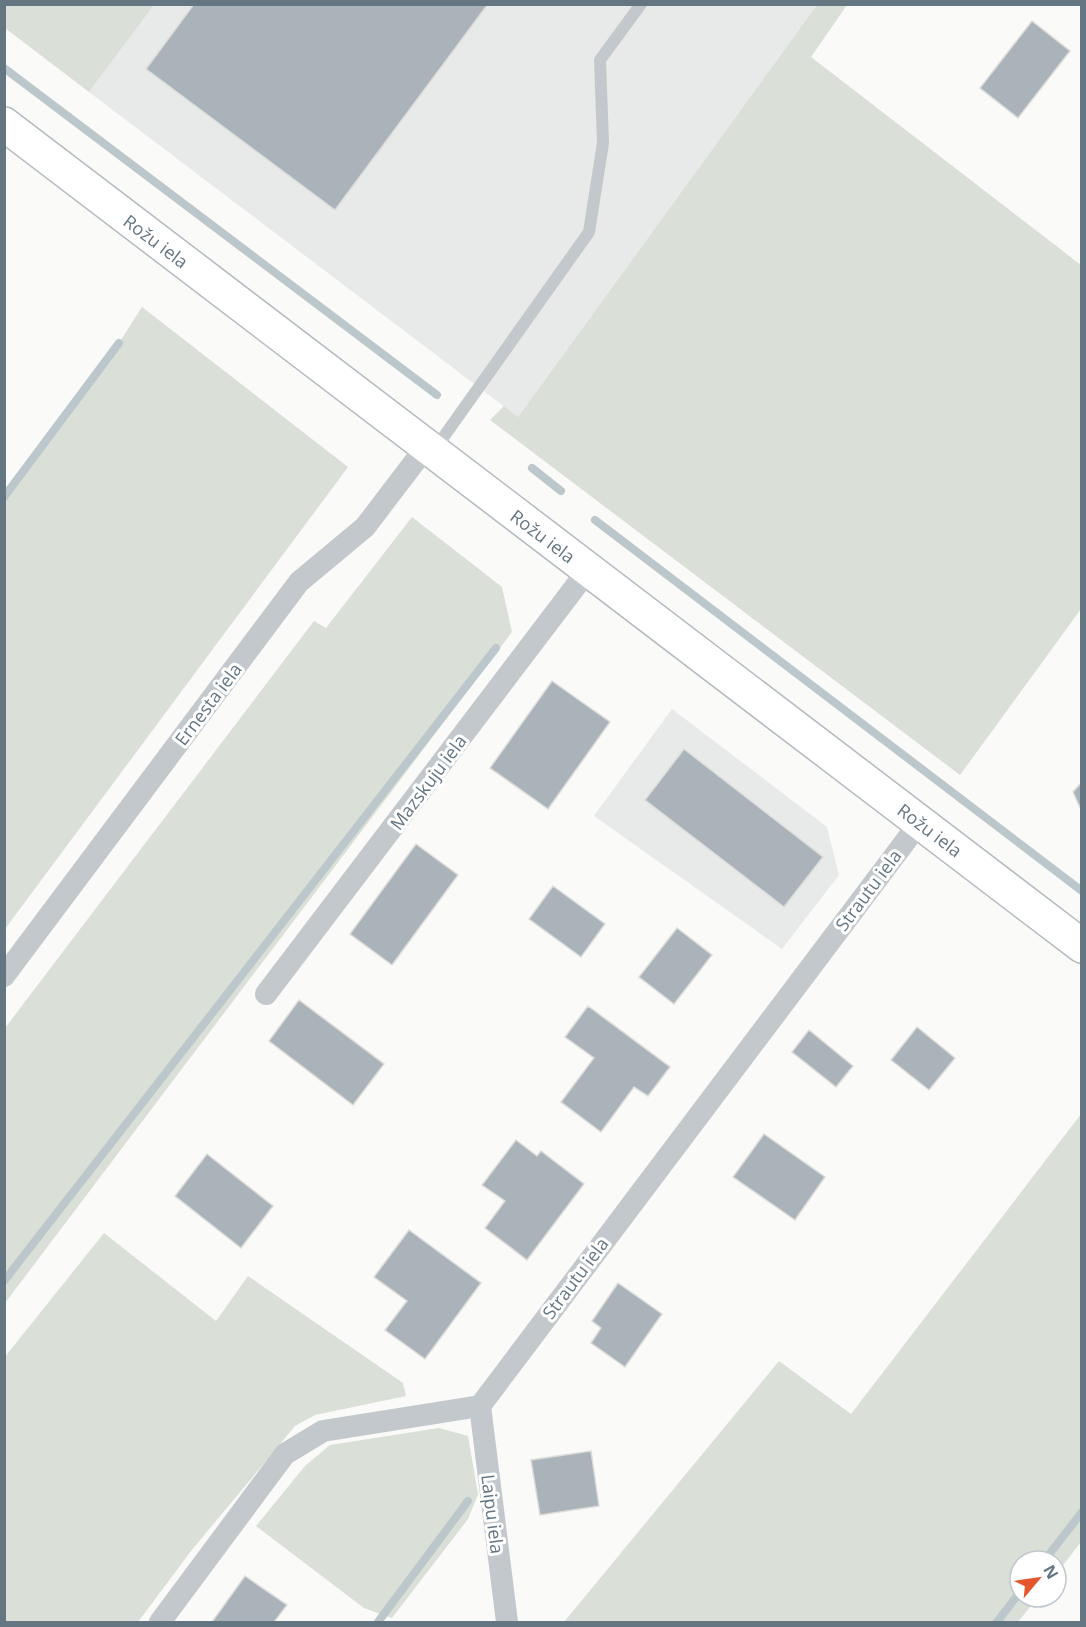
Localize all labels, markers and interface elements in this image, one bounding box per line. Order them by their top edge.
street label: Rožu iela [119,209,193,273]
street label: Rožu iela [506,504,580,568]
street label: Ernesta iela [169,658,247,750]
street label: Mazskuju iela [384,730,472,834]
street label: Rožu iela [893,798,967,862]
street label: Strautu iela [830,844,906,936]
street label: Strautu iela [537,1232,613,1324]
street label: Laipu iela [476,1473,510,1555]
north arrow [1008,1549,1068,1609]
text: N [1038,1561,1064,1583]

